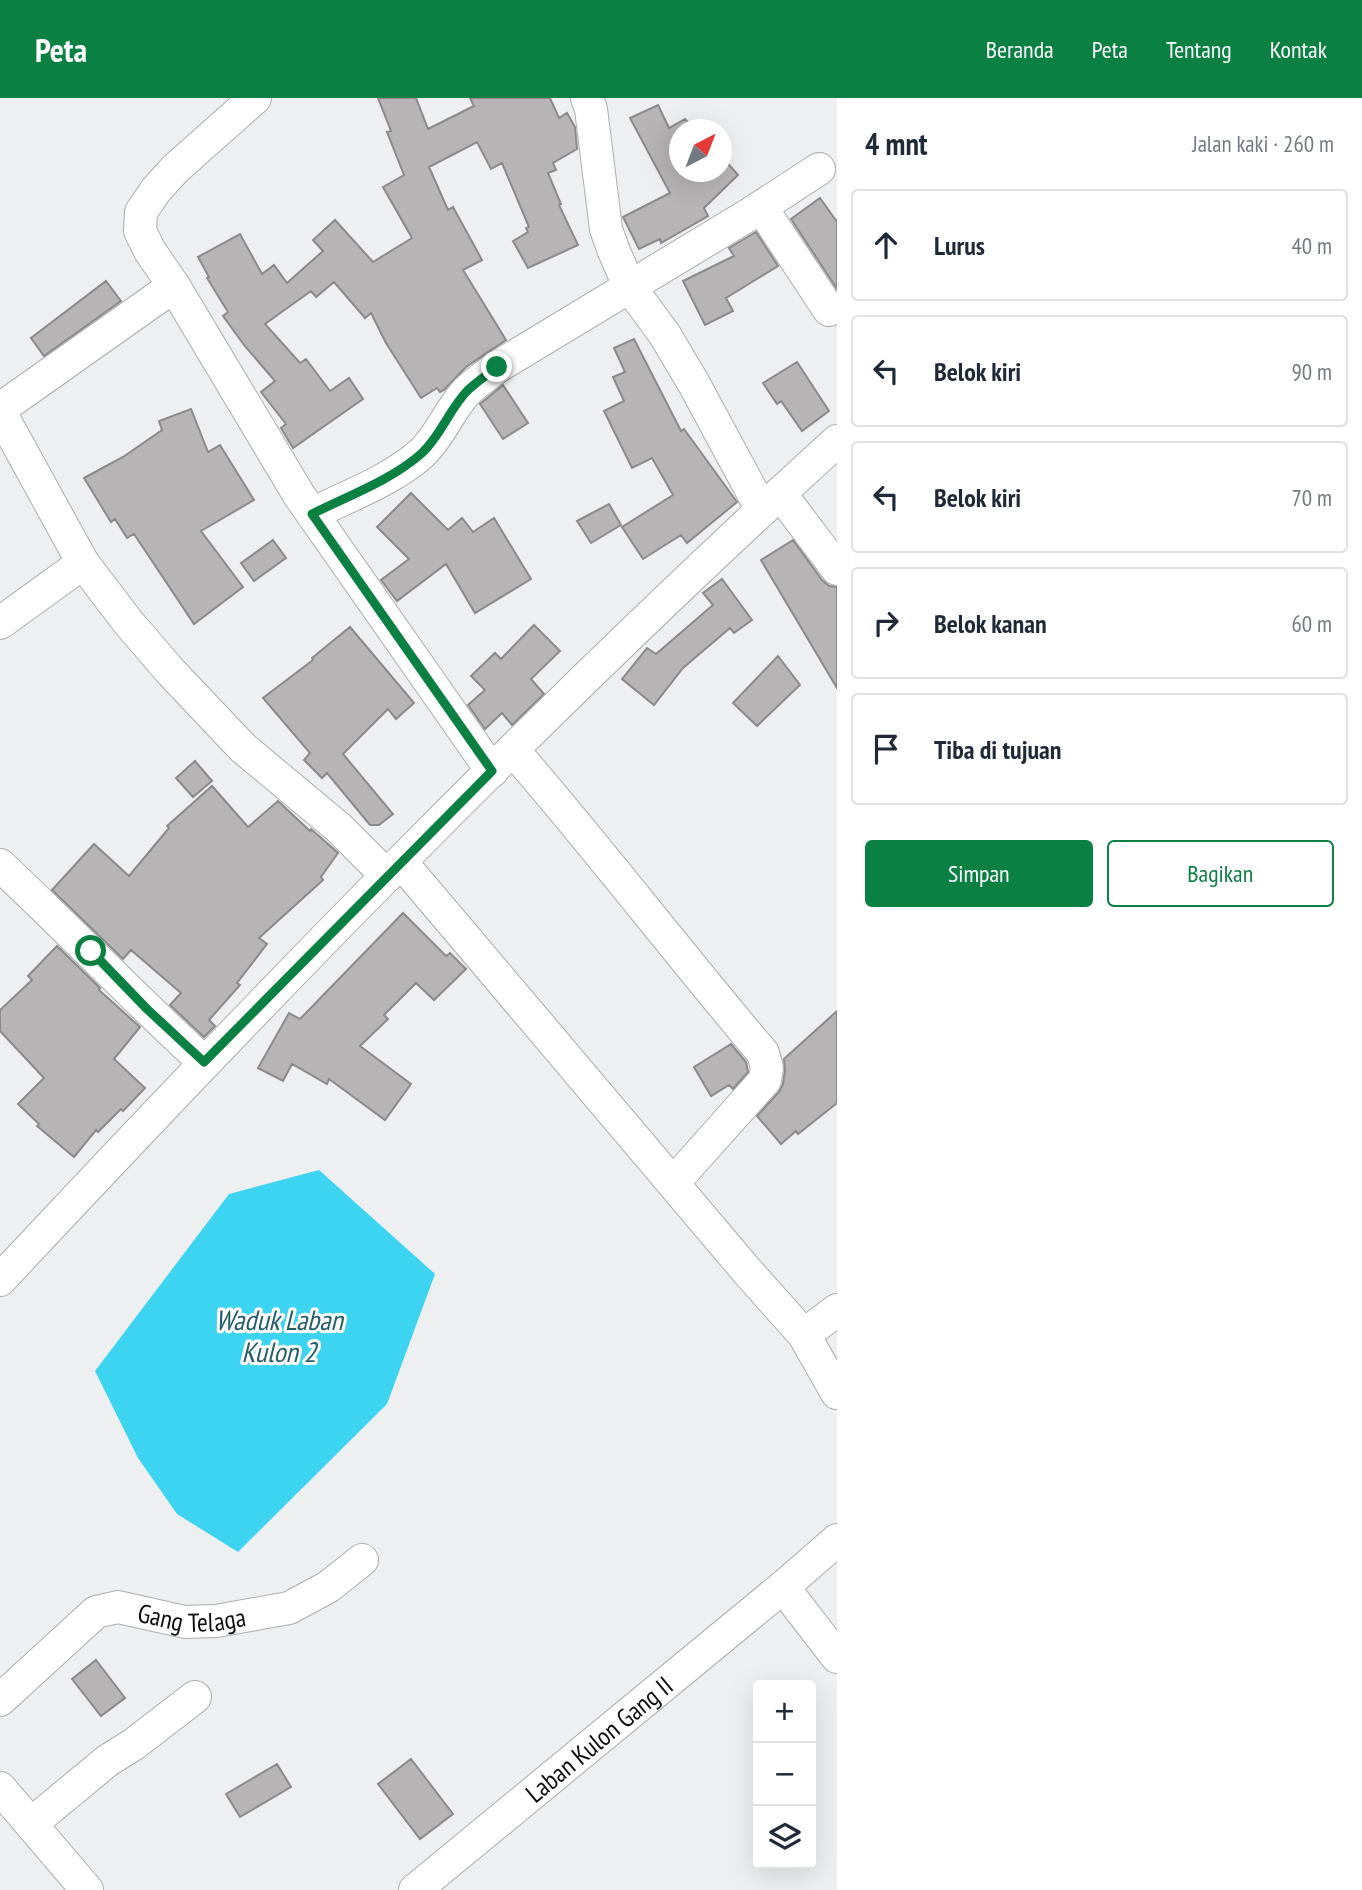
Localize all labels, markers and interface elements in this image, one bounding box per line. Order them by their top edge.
text: Peta [35,28,87,71]
text: Beranda [986,34,1054,65]
text: Peta [1092,34,1128,65]
text: Tentang [1166,34,1232,65]
text: Kontak [1270,34,1327,65]
north arrow [669,119,732,182]
text: 4 mnt [865,124,928,163]
text: Jalan kaki · 260 m [1192,129,1334,158]
icon: ahead [867,226,905,264]
text: Lurus [934,229,985,262]
text: 40 m [1291,231,1332,260]
route end [481,351,512,382]
icon: left [867,352,905,390]
text: Belok kiri [934,355,1021,388]
text: 90 m [1291,357,1332,386]
icon: left [867,478,905,516]
text: Belok kiri [934,481,1021,514]
text: 70 m [1291,483,1332,512]
icon: right [867,604,905,642]
text: Belok kanan [934,607,1047,640]
text: 60 m [1291,609,1332,638]
icon: arrive [867,730,905,768]
text: Tiba di tujuan [934,733,1062,766]
button: Simpan [865,840,1093,907]
button: Bagikan [1107,840,1334,907]
route start [75,935,106,966]
water label: Waduk Laban Kulon 2 [215,1301,344,1370]
street label: Gang Telaga [135,1595,248,1639]
street label: Laban Kulon Gang II [518,1669,679,1809]
map controls [753,1680,816,1869]
button: + [753,1680,816,1743]
button: − [753,1743,816,1806]
button: layers [753,1806,816,1869]

